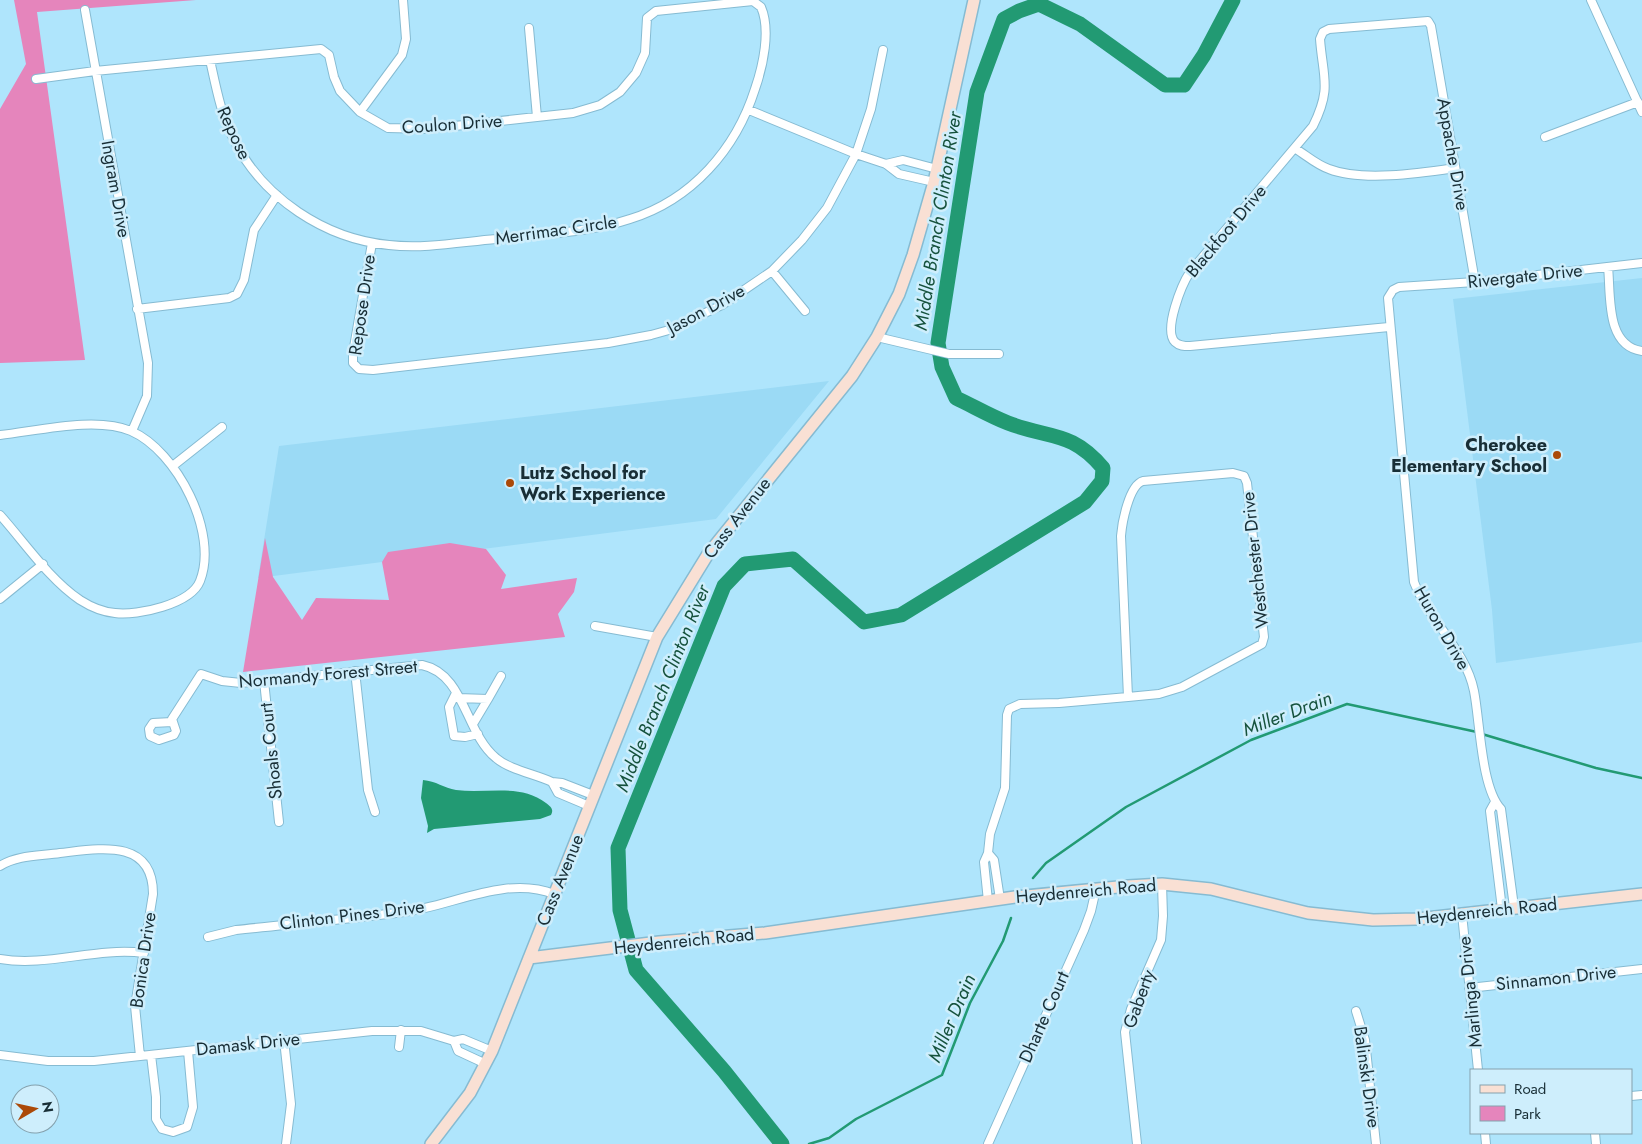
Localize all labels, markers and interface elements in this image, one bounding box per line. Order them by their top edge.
street label: Appache Drive [1430,96,1476,212]
street label: Repose [210,102,258,164]
street label: Coulon Drive [401,108,503,140]
water label: Middle Branch Clinton River [907,108,968,332]
street label: Ingram Drive [95,138,137,240]
street label: Blackfoot Drive [1179,179,1273,283]
street label: Merrimac Circle [494,209,618,251]
street label: Repose Drive [342,253,382,357]
street label: Rivergate Drive [1466,257,1584,295]
street label: Jason Drive [661,278,750,341]
place label: Cherokee Elementary School [1391,432,1547,479]
marker: Cherokee Elementary School [1551,449,1563,461]
place label: Lutz School for Work Experience [520,460,666,507]
street label: Cass Avenue [697,472,777,564]
marker: Lutz School for Work Experience [504,477,516,489]
street label: Westchester Drive [1235,491,1275,629]
water label: Middle Branch Clinton River [609,579,717,796]
street label: Huron Drive [1408,581,1476,675]
street label: Normandy Forest Street [238,653,419,695]
water label: Miller Drain [1239,684,1336,743]
street label: Shoals Court [253,701,289,800]
street label: Cass Avenue [530,830,590,930]
street label: Heydenreich Road [1015,872,1157,910]
street label: Heydenreich Road [1416,891,1558,931]
street label: Clinton Pines Drive [278,893,426,937]
street label: Bonica Drive [123,910,163,1010]
street label: Heydenreich Road [613,921,755,961]
street label: Marlinga Drive [1451,935,1489,1049]
street label: Sinnamon Drive [1495,959,1617,997]
street label: Gaberty [1116,966,1162,1032]
street label: Dharte Court [1012,967,1076,1067]
water label: Miller Drain [921,970,982,1067]
street label: Balinski Drive [1347,1025,1387,1129]
street label: Damask Drive [195,1026,301,1062]
legend [1470,1069,1632,1134]
text: Road [1514,1078,1546,1100]
north arrow [10,1084,60,1134]
text: N [37,1100,59,1114]
text: Park [1514,1103,1541,1125]

